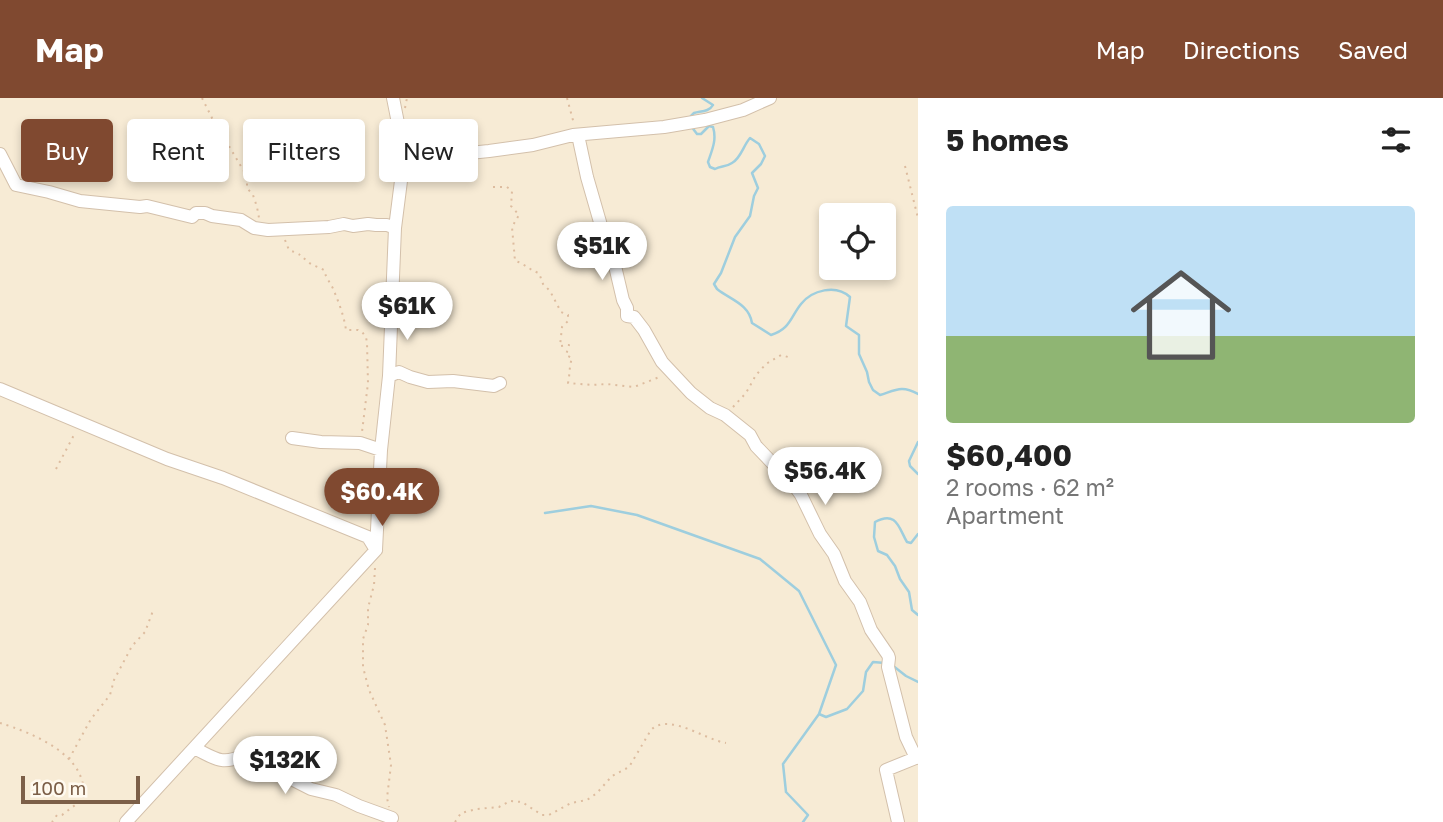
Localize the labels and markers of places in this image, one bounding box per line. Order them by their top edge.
pin: $51K [561,222,643,282]
pin: $61K [366,282,448,342]
pin: $56.4K [768,448,882,507]
pin: $60.4K [325,468,439,528]
pin: $132K [236,736,334,796]

